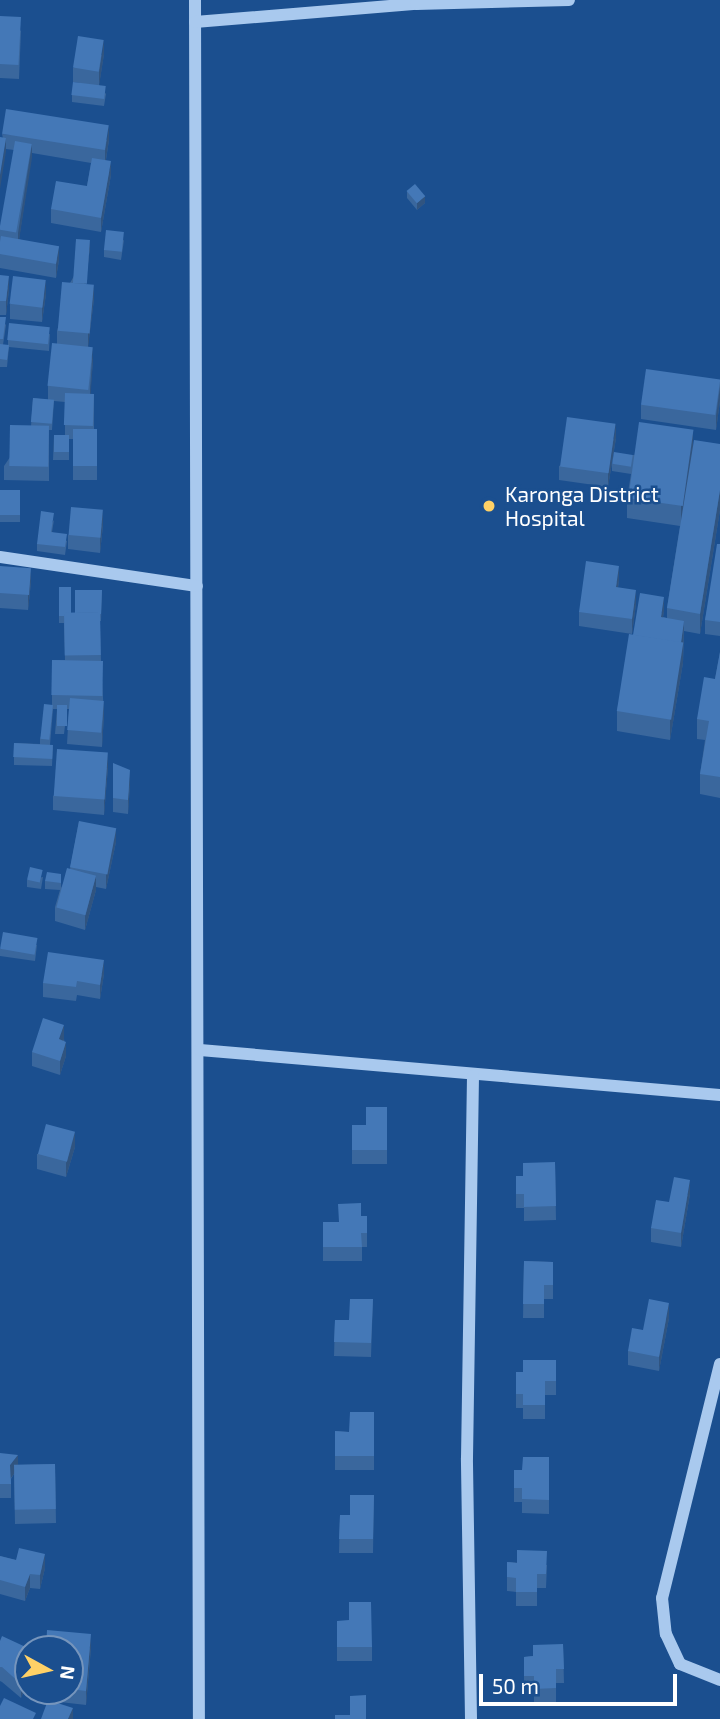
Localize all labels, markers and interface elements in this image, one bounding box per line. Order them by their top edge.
place label: Karonga District Hospital [505,481,659,531]
marker: Karonga District Hospital [479,496,499,516]
north arrow [14,1635,84,1705]
scale bar [482,1660,680,1704]
text: N [56,1664,81,1681]
text: 50 m [492,1673,539,1698]

